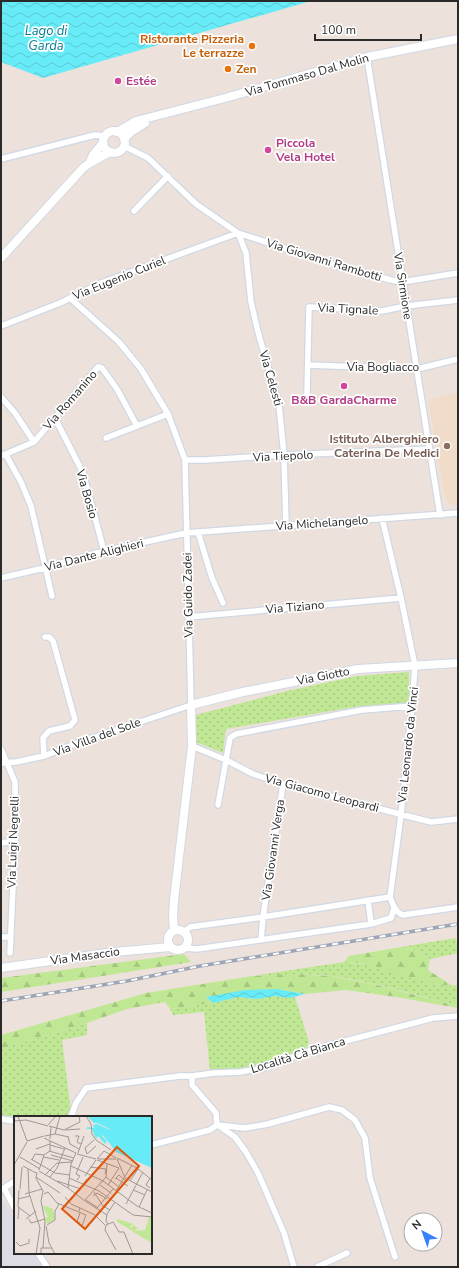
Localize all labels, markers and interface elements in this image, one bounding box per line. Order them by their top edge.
scale bar [315,16,421,42]
water label: Lago di Garda [25,22,68,55]
text: 100 m [321,22,356,38]
place label: Ristorante Pizzeria Le terrazze [140,31,244,61]
marker: Ristorante Pizzeria Le terrazze [247,41,257,51]
street label: Via Tommaso Dal Molin [242,50,371,101]
place label: Zen [236,61,257,77]
marker: Zen [223,64,233,74]
place label: Estée [126,73,157,89]
marker: Estée [113,76,123,86]
place label: Piccola Vela Hotel [275,135,335,165]
marker: Piccola Vela Hotel [263,145,273,155]
street label: Via Giovanni Rambotti [263,235,384,285]
street label: Via Sirmione [390,250,416,321]
street label: Via Eugenio Curiel [69,252,168,304]
street label: Via Tignale [316,299,379,319]
street label: Via Celesti [255,347,287,408]
street label: Via Bogliacco [346,359,420,375]
street label: Via Romanino [39,366,101,434]
marker: B&B GardaCharme [339,381,349,391]
place label: B&B GardaCharme [291,392,397,408]
place label: Istituto Alberghiero Caterina De Medici [329,431,439,461]
marker: Istituto Alberghiero Caterina De Medici [442,441,452,451]
street label: Via Tiepolo [251,446,314,466]
street label: Via Bosio [72,467,102,521]
street label: Via Michelangelo [274,512,369,534]
street label: Via Dante Alighieri [42,535,145,575]
street label: Via Guido Zadei [179,552,197,639]
street label: Via Tiziano [264,596,325,618]
street label: Via Giotto [294,663,351,689]
street label: Via Leonardo da Vinci [394,686,422,805]
street label: Via Villa del Sole [50,714,143,761]
street label: Via Giacomo Leopardi [262,770,381,816]
street label: Via Luigi Negrelli [3,796,23,889]
street label: Via Giovanni Verga [258,798,288,903]
street label: Via Masaccio [48,943,121,969]
street label: Località Cà Bianca [249,1033,347,1077]
inset map [14,1116,152,1254]
north arrow [403,1212,443,1252]
text: N [409,1216,425,1233]

